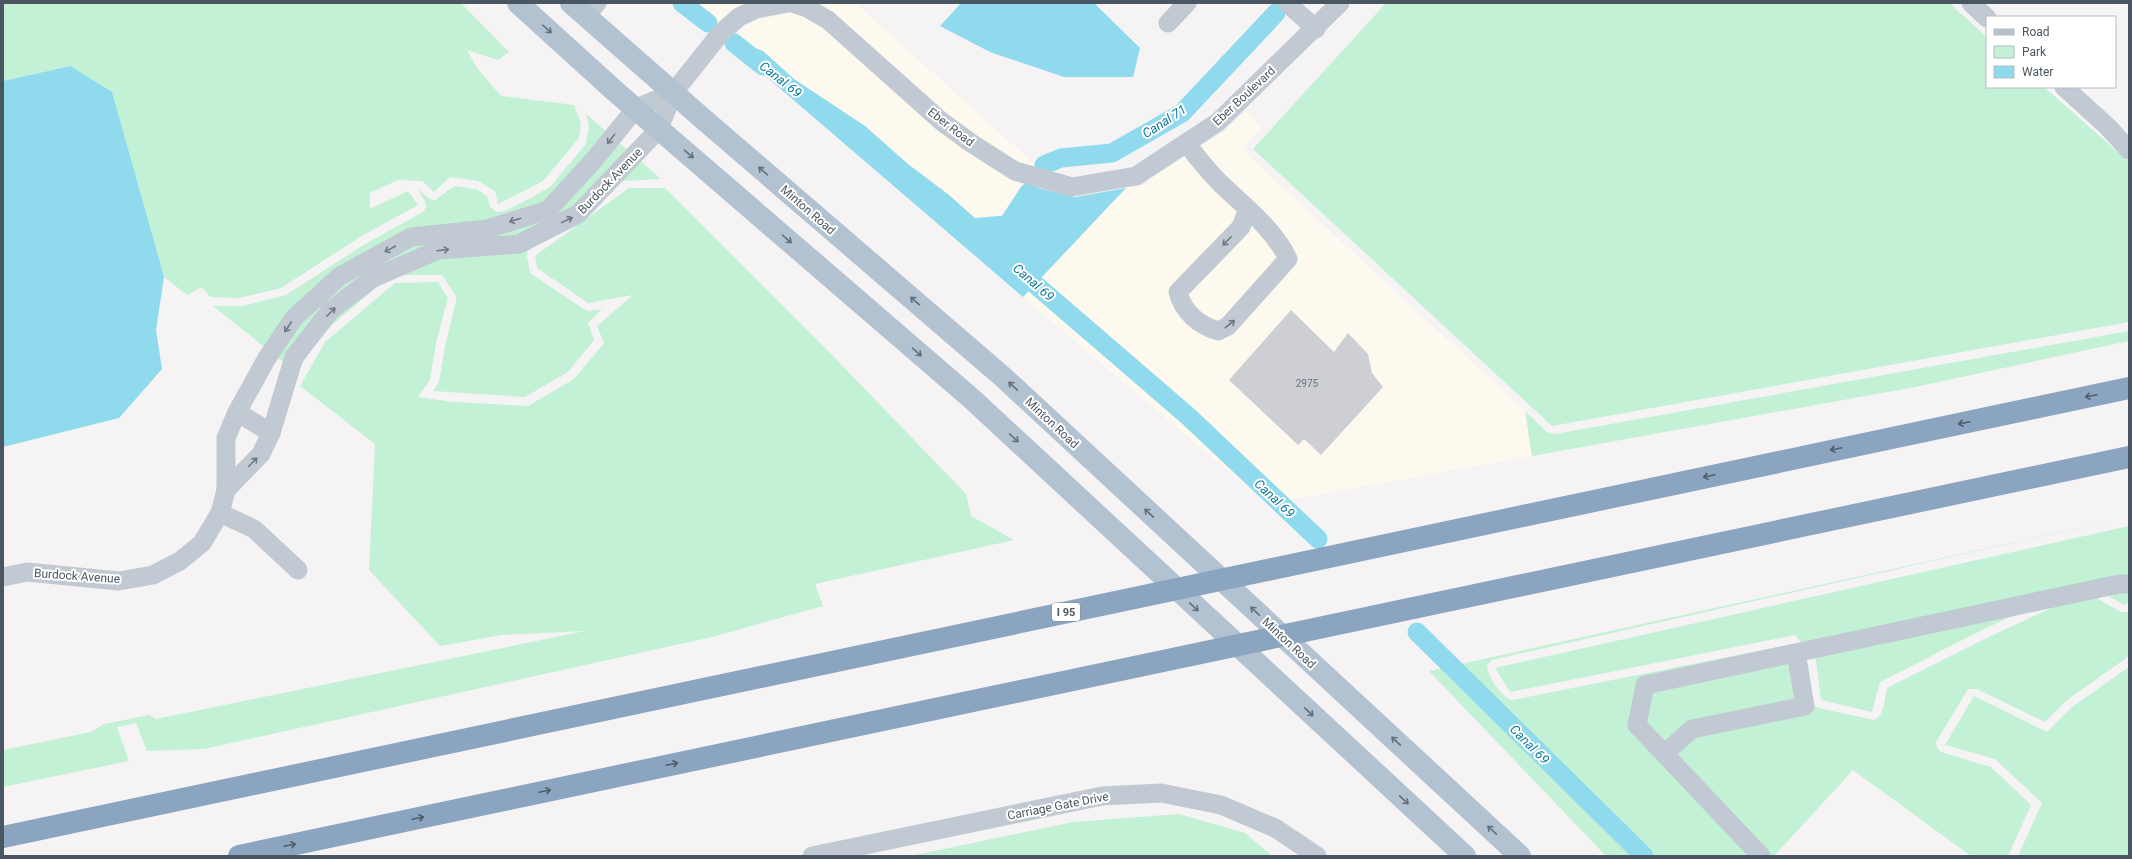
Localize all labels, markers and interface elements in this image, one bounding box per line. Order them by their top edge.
legend [1986,16,2116,88]
one-way arrow [542,24,552,34]
text: Road [2022,25,2050,39]
text: Park [2022,45,2047,59]
water label: Canal 69 [757,58,805,100]
street label: Eber Boulevard [1210,64,1278,128]
text: Water [2022,65,2053,79]
water label: Canal 71 [1140,102,1189,141]
street label: Eber Road [925,105,977,149]
one-way arrow [607,133,616,144]
street label: Burdock Avenue [575,145,645,217]
one-way arrow [683,150,694,159]
one-way arrow [758,166,768,175]
street label: Minton Road [778,182,838,238]
one-way arrow [561,216,573,223]
one-way arrow [509,217,522,224]
one-way arrow [782,235,792,244]
one-way arrow [1222,236,1232,246]
one-way arrow [384,246,396,253]
one-way arrow [436,246,449,254]
water label: Canal 69 [1010,261,1057,304]
one-way arrow [909,297,920,306]
one-way arrow [326,307,335,317]
one-way arrow [1224,320,1235,328]
one-way arrow [284,321,292,332]
one-way arrow [912,347,922,356]
house number: 2975 [1296,378,1319,389]
one-way arrow [1008,381,1018,391]
one-way arrow [2085,392,2098,400]
street label: Minton Road [1022,395,1082,451]
one-way arrow [1957,419,1970,427]
one-way arrow [1009,434,1019,443]
one-way arrow [1830,446,1843,454]
one-way arrow [249,457,258,467]
one-way arrow [1703,473,1716,481]
water label: Canal 69 [1252,476,1298,521]
one-way arrow [1143,509,1154,518]
street label: Burdock Avenue [33,566,121,586]
one-way arrow [1189,602,1199,611]
road number: I 95 [1052,603,1080,621]
one-way arrow [1250,607,1260,616]
street label: Minton Road [1259,615,1319,671]
one-way arrow [1304,708,1314,717]
water label: Canal 69 [1507,722,1552,767]
one-way arrow [1391,737,1401,746]
one-way arrow [665,760,678,768]
one-way arrow [538,787,551,795]
street label: Carriage Gate Drive [1006,789,1110,823]
one-way arrow [1399,796,1410,805]
one-way arrow [411,814,424,822]
one-way arrow [1487,825,1497,834]
one-way arrow [284,841,297,849]

